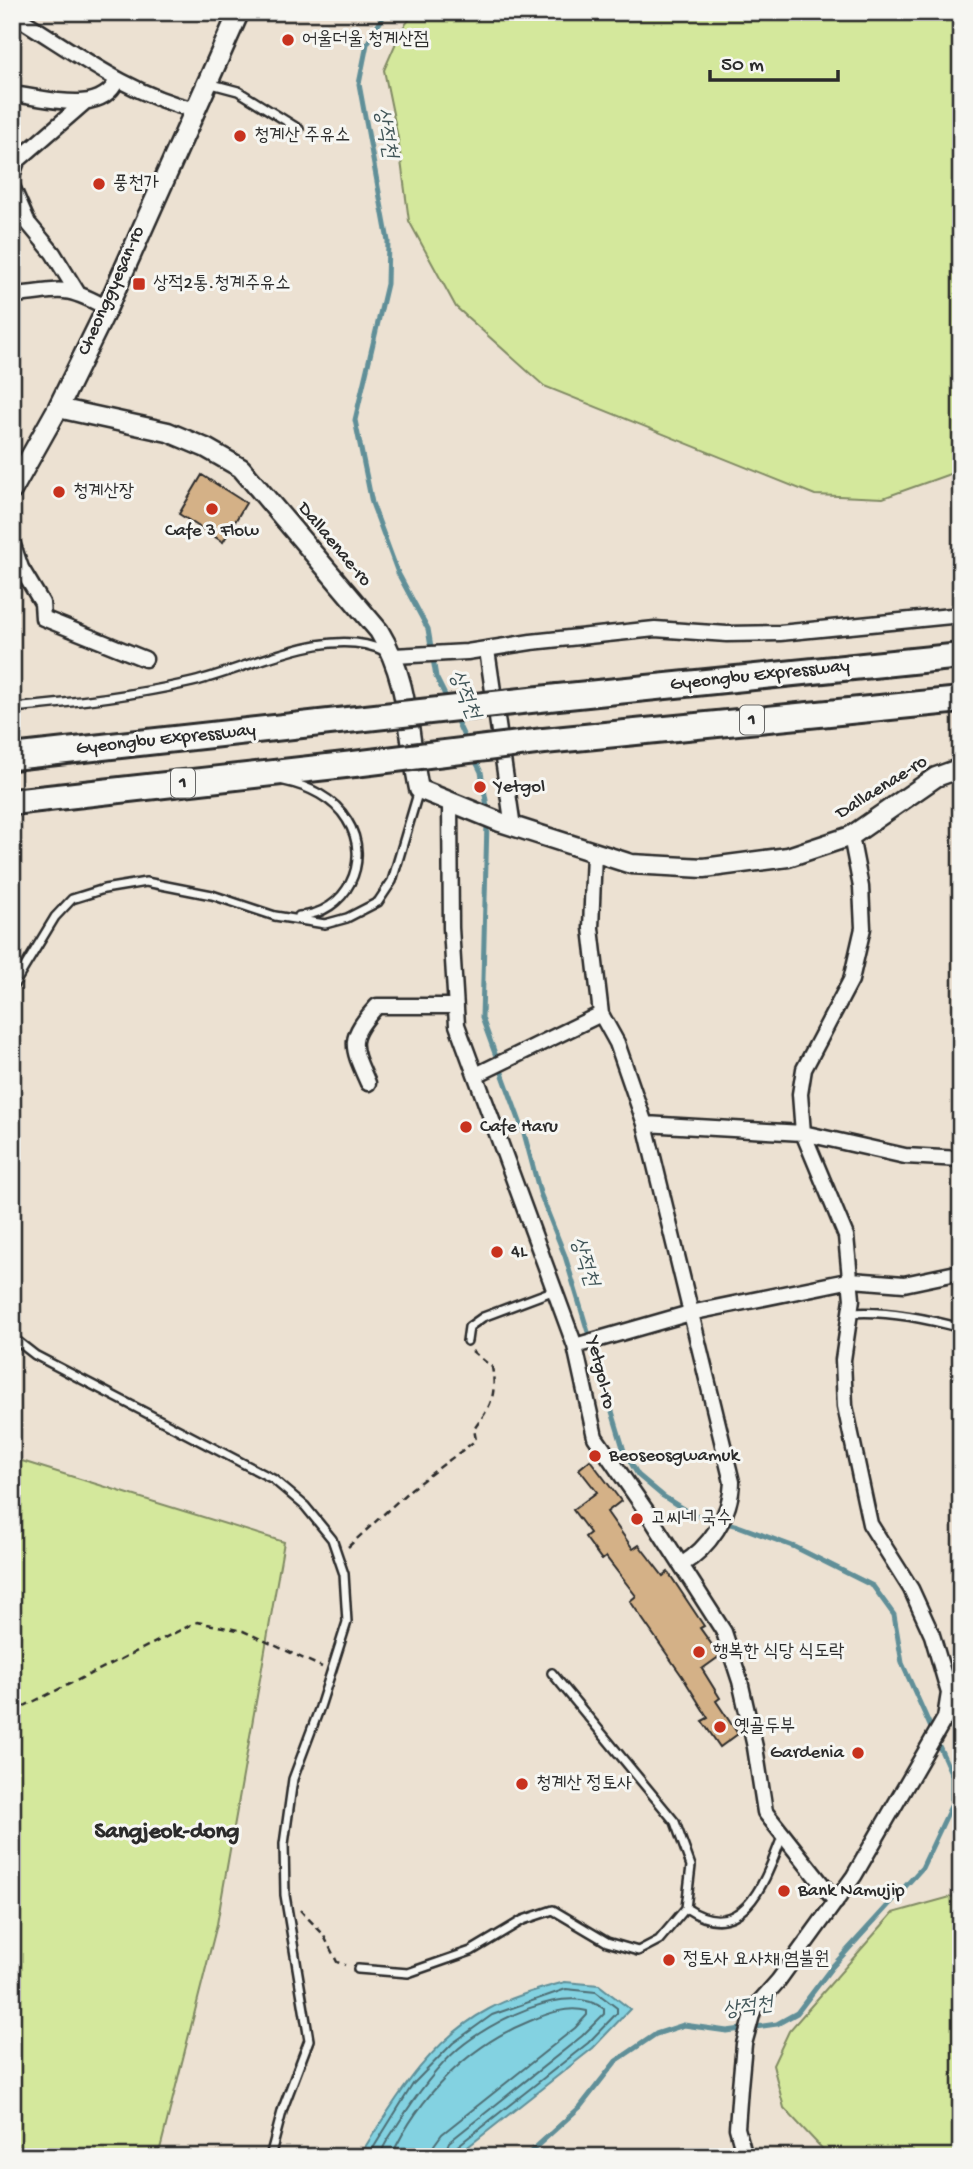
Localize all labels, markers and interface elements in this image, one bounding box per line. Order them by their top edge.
place label: 어울더울 청계산점 [302,29,429,52]
marker: 어울더울 청계산점 [280,32,296,48]
scale bar [710,38,838,82]
text: 50 m [721,54,764,79]
water label: 상적천 [367,106,402,162]
place label: 청계산 주유소 [254,125,350,148]
marker: 청계산 주유소 [232,128,248,144]
place label: 풍천가 [113,173,160,196]
marker: 풍천가 [91,176,107,192]
street label: Cheonggyesan-ro [73,223,151,359]
place label: 상적2통.청계주유소 [153,273,291,296]
marker: 상적2통.청계주유소 [131,276,147,292]
place label: 청계산장 [73,481,134,504]
marker: 청계산장 [51,484,67,500]
street label: Dallaenae-ro [291,496,376,592]
marker: Cafe 3 Flow [204,501,220,517]
place label: Cafe 3 Flow [165,520,259,543]
street label: Gyeongbu Expressway [669,655,852,697]
water label: 상적천 [442,667,485,725]
road number: 1 [740,706,764,734]
street label: Gyeongbu Expressway [75,719,258,761]
street label: Dallaenae-ro [830,751,932,826]
road number: 1 [171,768,195,798]
place label: Yetgol [492,776,545,799]
marker: Yetgol [472,779,488,795]
place label: Cafe Haru [480,1116,558,1139]
marker: Cafe Haru [458,1119,474,1135]
water label: 상적천 [563,1234,603,1292]
place label: 4L [511,1241,528,1264]
marker: 4L [489,1244,505,1260]
street label: Yetgol-ro [580,1333,620,1412]
place label: Beoseosgwamuk [608,1445,741,1468]
marker: Beoseosgwamuk [587,1448,603,1464]
place label: 고씨네 국수 [651,1508,732,1531]
marker: 고씨네 국수 [629,1511,645,1527]
place label: 행복한 식당 식도락 [713,1641,845,1664]
marker: 행복한 식당 식도락 [691,1644,707,1660]
place label: 옛골두부 [734,1716,795,1739]
marker: 옛골두부 [712,1719,728,1735]
place label: Gardenia [770,1742,845,1765]
marker: Gardenia [850,1745,866,1761]
place label: 청계산 정토사 [536,1773,632,1796]
marker: 청계산 정토사 [514,1776,530,1792]
district label: Sangjeok-dong [95,1819,239,1846]
place label: Bank Namujip [797,1880,905,1903]
marker: Bank Namujip [776,1883,792,1899]
place label: 정토사 요사채 염불원 [683,1949,830,1972]
marker: 정토사 요사채 염불원 [661,1952,677,1968]
water label: 상적천 [721,1993,777,2025]

